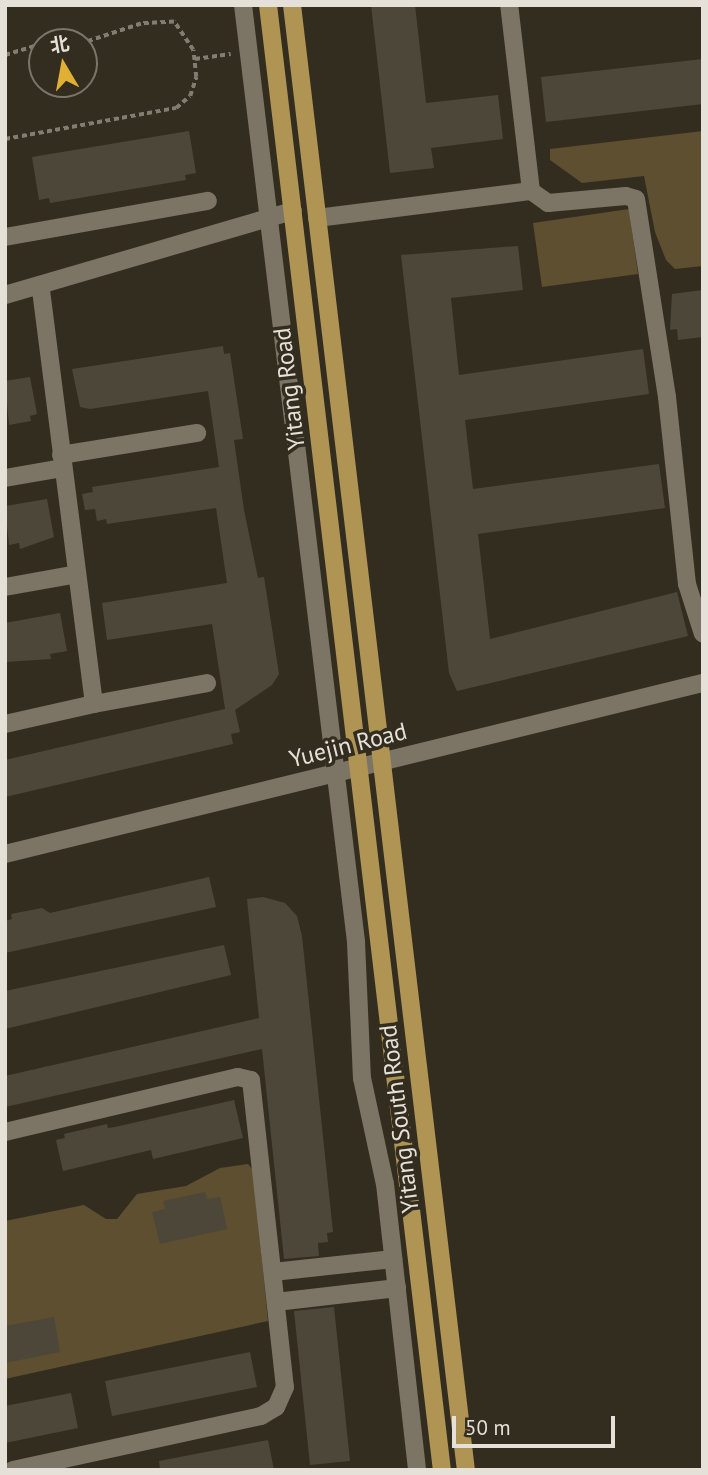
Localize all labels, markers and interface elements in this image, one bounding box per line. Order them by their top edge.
north arrow [28,28,98,98]
text: 北 [48,31,71,58]
street label: Yitang Road [267,326,311,452]
street label: Yuejin Road [286,717,410,773]
street label: Yitang South Road [373,1023,425,1215]
scale bar [456,1402,619,1446]
text: 50 m [465,1414,511,1441]

